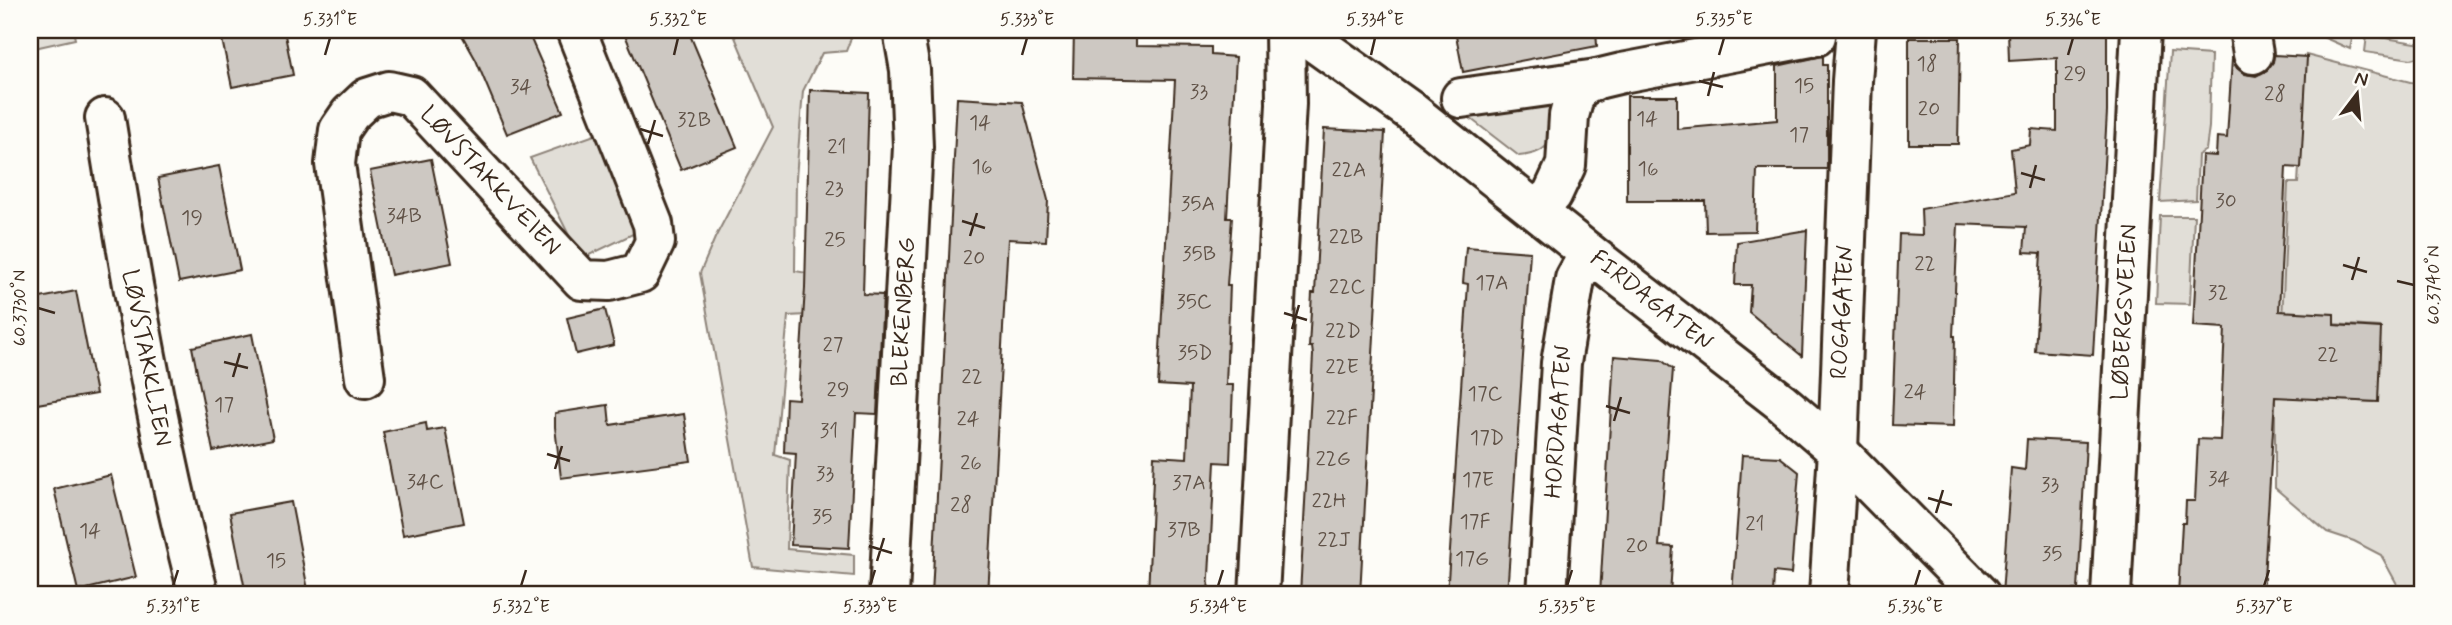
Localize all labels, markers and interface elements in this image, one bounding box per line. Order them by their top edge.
text: 5.331°E [303,8,357,32]
text: 5.332°E [649,8,707,32]
text: 5.333°E [1000,8,1054,32]
text: 5.334°E [1346,8,1404,32]
text: 5.335°E [1695,8,1753,32]
text: 5.336°E [2045,8,2101,32]
house number: 18 [1917,50,1937,78]
house number: 29 [2064,60,2086,88]
north arrow [2322,60,2392,130]
text: N [2352,65,2371,93]
house number: 15 [1794,72,1814,100]
house number: 34 [510,73,532,101]
house number: 33 [1190,78,1208,106]
house number: 28 [2264,80,2286,108]
house number: 20 [1918,95,1940,123]
street label: LØVSTAKKVEIEN [413,100,567,262]
house number: 14 [1636,105,1658,133]
house number: 32B [677,106,711,134]
house number: 14 [969,109,991,137]
house number: 17 [1789,121,1809,149]
house number: 21 [827,133,847,161]
house number: 16 [972,153,993,181]
house number: 16 [1638,155,1659,183]
house number: 22A [1331,156,1367,184]
house number: 23 [824,175,844,203]
house number: 30 [2215,187,2237,215]
house number: 35A [1181,190,1215,218]
house number: 34B [386,202,422,230]
house number: 19 [181,204,203,232]
house number: 22B [1329,223,1363,251]
street label: LØBERGSVEIEN [2105,223,2145,401]
house number: 25 [824,226,846,254]
street label: BLEKENBERG [885,237,923,387]
house number: 35B [1182,240,1216,268]
house number: 20 [963,244,985,272]
street label: FIRDAGATEN [1583,244,1719,359]
street label: ROGAGATEN [1824,244,1862,380]
text: 60.3740°N [2422,245,2446,325]
house number: 22 [1914,250,1936,278]
street label: LØVSTAKKLIEN [114,267,178,449]
house number: 17A [1475,269,1509,297]
text: 60.3730°N [8,270,32,346]
house number: 22C [1329,273,1365,301]
house number: 32 [2208,279,2228,307]
house number: 35C [1176,288,1212,316]
house number: 22D [1325,317,1361,345]
house number: 27 [823,331,843,359]
house number: 35D [1177,339,1213,367]
house number: 22 [2317,341,2339,369]
street label: HORDAGATEN [1538,344,1580,500]
house number: 22E [1325,353,1359,381]
house number: 22 [961,363,983,391]
house number: 29 [827,376,849,404]
house number: 24 [1903,378,1927,406]
house number: 17C [1468,380,1503,408]
house number: 17 [214,391,234,419]
house number: 22F [1326,404,1358,432]
house number: 24 [956,405,980,433]
house number: 31 [820,417,838,445]
house number: 17D [1470,424,1504,452]
house number: 22G [1315,445,1351,473]
house number: 26 [960,449,982,477]
house number: 33 [816,460,834,488]
house number: 34 [2208,465,2230,493]
house number: 17E [1462,466,1494,494]
house number: 34C [406,468,444,496]
house number: 37A [1172,469,1206,497]
house number: 33 [2041,471,2059,499]
house number: 22H [1311,487,1347,515]
house number: 28 [950,491,972,519]
house number: 35 [812,503,832,531]
house number: 17F [1459,508,1491,536]
house number: 21 [1745,510,1765,538]
house number: 37B [1167,516,1201,544]
house number: 14 [79,517,101,545]
house number: 22J [1317,526,1351,554]
house number: 20 [1626,532,1648,560]
house number: 35 [2042,540,2062,568]
house number: 17G [1455,545,1489,573]
house number: 15 [266,547,286,575]
text: 5.331°E [146,595,200,619]
text: 5.332°E [492,595,550,619]
text: 5.333°E [843,595,897,619]
text: 5.334°E [1189,595,1247,619]
text: 5.335°E [1538,595,1596,619]
text: 5.336°E [1887,595,1943,619]
text: 5.337°E [2235,595,2293,619]

